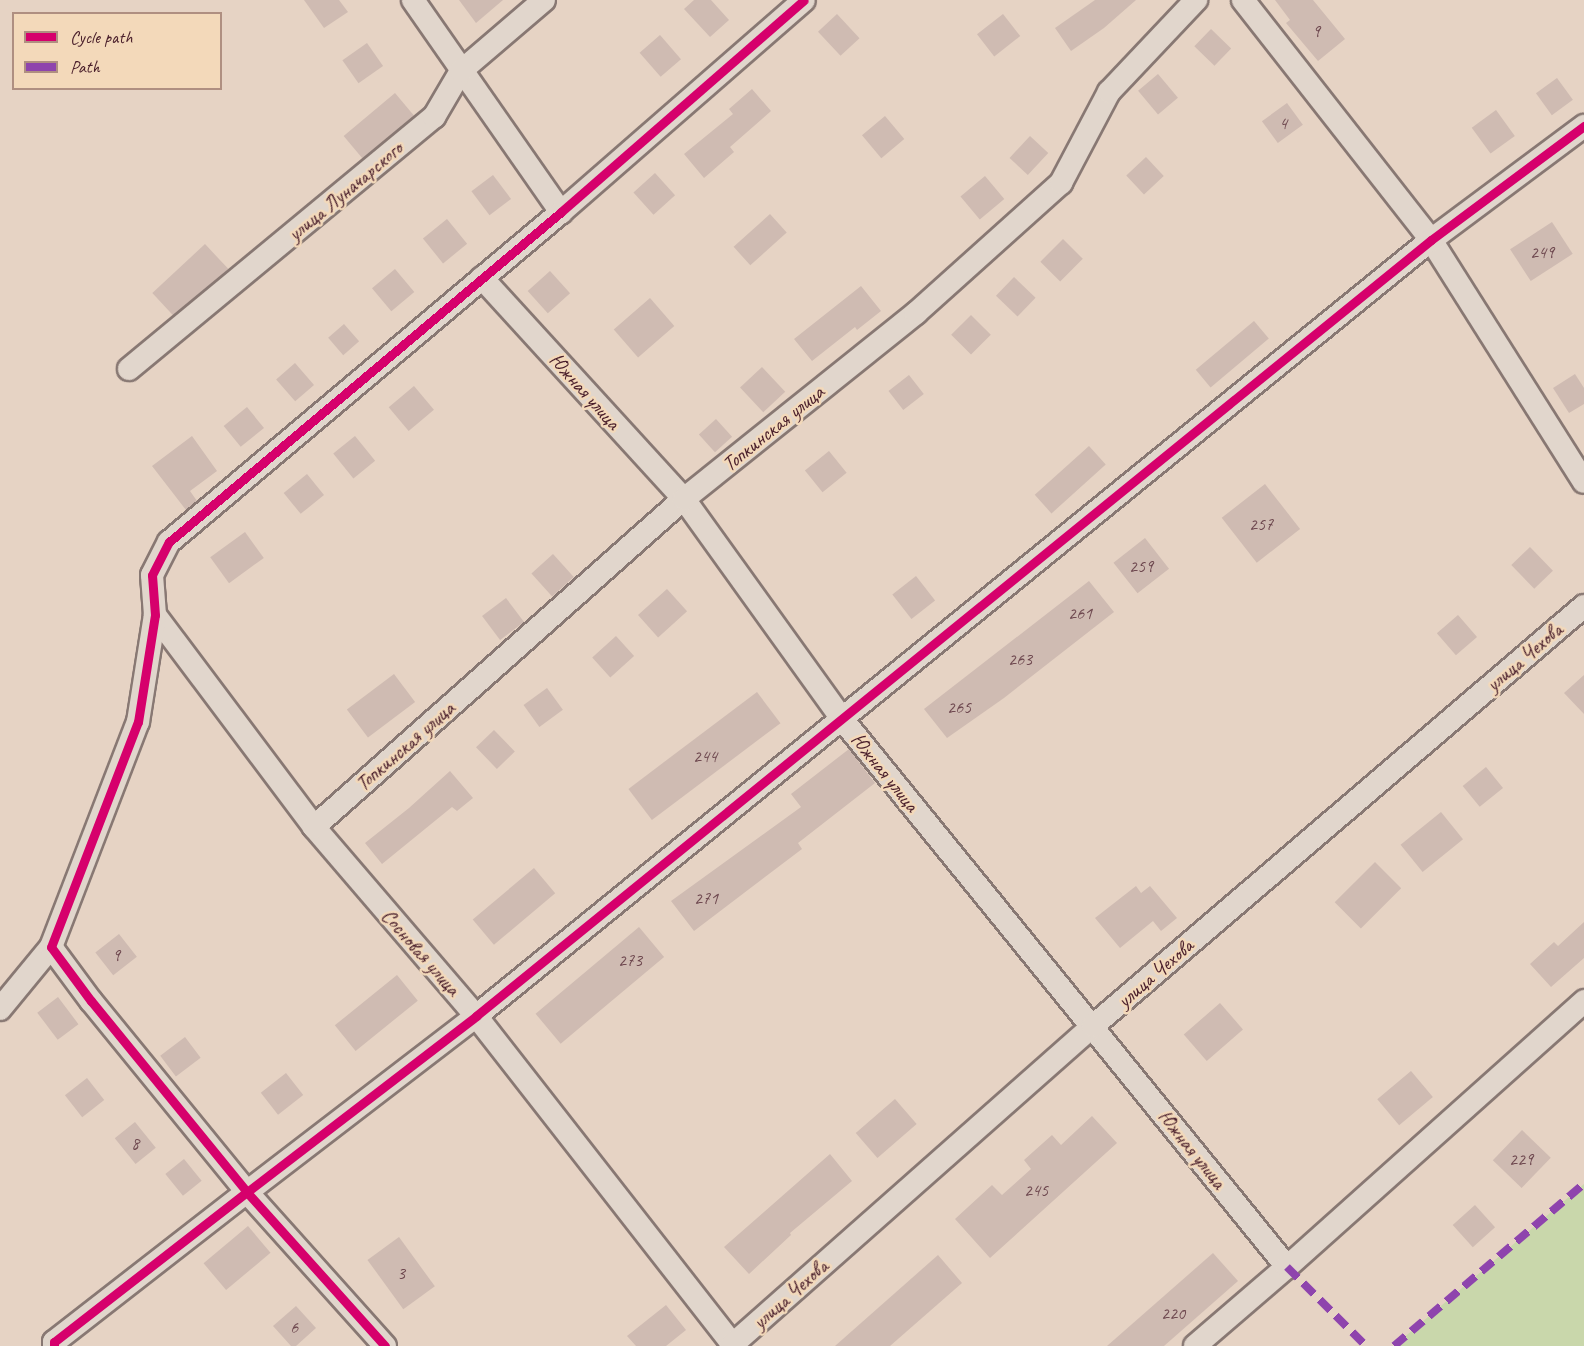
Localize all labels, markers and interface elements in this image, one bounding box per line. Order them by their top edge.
legend [12,12,222,90]
house number: 9 [1312,20,1320,42]
text: Cycle path [70,26,132,48]
text: Path [70,56,100,78]
house number: 4 [1279,112,1287,134]
street label: улица Луначарского [282,136,408,246]
house number: 249 [1530,241,1554,263]
street label: Южная улица [544,347,626,435]
street label: Топкинская улица [717,379,829,477]
house number: 257 [1249,513,1273,535]
house number: 259 [1129,555,1153,577]
house number: 261 [1068,602,1092,624]
street label: улица Чехова [1481,617,1567,697]
house number: 263 [1008,648,1032,670]
street label: Топкинская улица [350,696,460,796]
house number: 265 [947,696,971,718]
street label: Южная улица [845,727,925,817]
house number: 244 [693,745,717,767]
house number: 271 [694,887,718,909]
street label: Сосновая улица [376,903,466,1001]
street label: улица Чехова [1112,933,1198,1013]
house number: 9 [112,944,120,966]
house number: 273 [618,949,642,971]
street label: Южная улица [1152,1104,1232,1194]
house number: 8 [131,1132,139,1154]
house number: 229 [1509,1148,1533,1170]
house number: 245 [1024,1179,1048,1201]
street label: улица Чехова [747,1254,833,1334]
house number: 3 [397,1262,405,1284]
house number: 220 [1161,1302,1185,1324]
house number: 6 [290,1316,298,1338]

